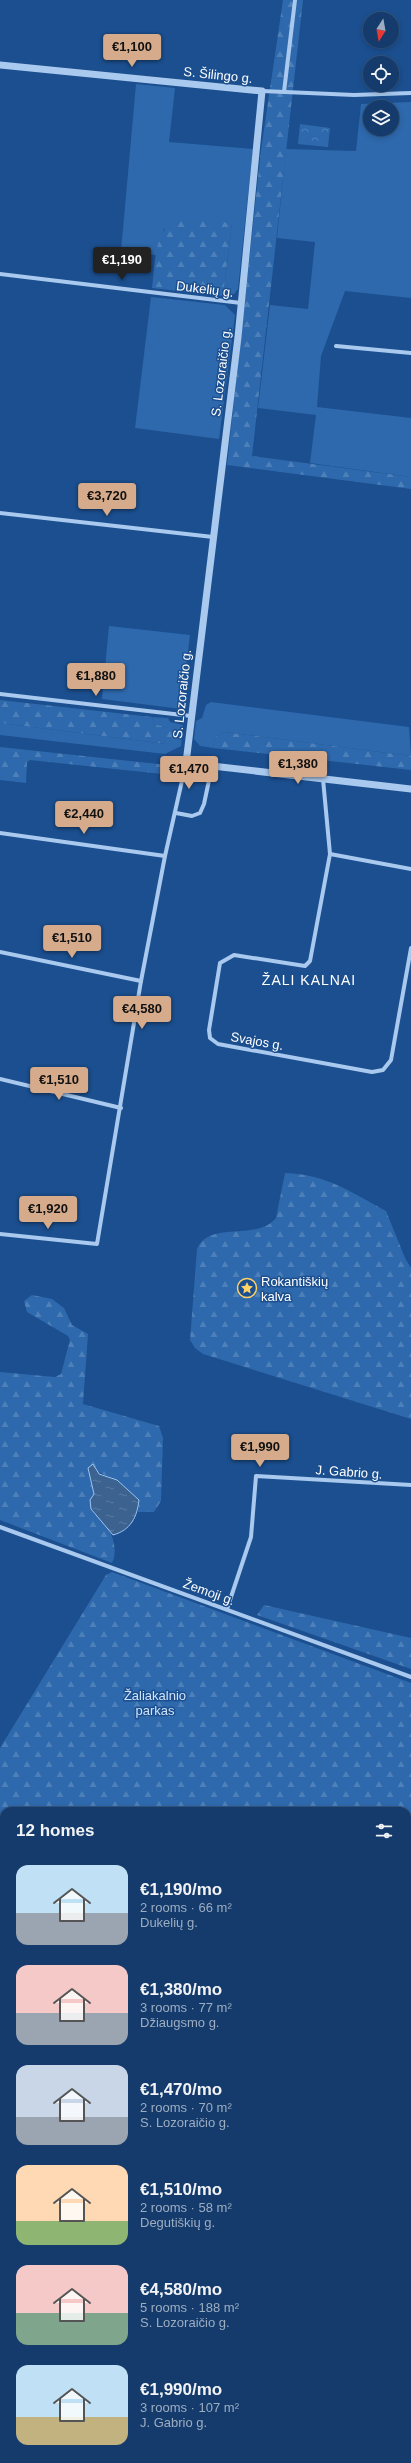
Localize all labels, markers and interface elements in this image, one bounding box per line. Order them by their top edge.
north arrow [363,12,399,48]
map controls [363,12,399,136]
pin: €1,100 [99,34,165,68]
text: €1,100 [112,39,152,54]
button: locate [363,56,399,92]
street label: S. Šilingo g. [183,64,253,86]
button: layers [363,100,399,136]
pin: €1,190 [89,247,155,281]
text: €1,190 [102,252,142,267]
street label: Dukelių g. [175,278,235,300]
street label: S. Lozoraičio g. [208,327,234,417]
pin: €3,720 [74,483,140,517]
text: €3,720 [87,488,127,503]
street label: S. Lozoraičio g. [170,649,194,739]
pin: €1,880 [63,663,129,697]
text: €1,880 [76,668,116,683]
pin: €1,380 [265,751,331,785]
pin: €1,470 [156,756,222,790]
text: €1,380 [278,756,318,771]
text: €1,470 [169,761,209,776]
pin: €2,440 [51,801,117,835]
text: €2,440 [64,806,104,821]
pin: €1,510 [39,925,105,959]
text: €1,510 [52,930,92,945]
district label: ŽALI KALNAI [262,972,356,988]
pin: €4,580 [109,996,175,1030]
text: €4,580 [122,1001,162,1016]
street label: Svajos g. [229,1029,285,1053]
pin: €1,510 [26,1067,92,1101]
text: €1,510 [39,1072,79,1087]
pin: €1,920 [15,1196,81,1230]
text: €1,920 [28,1201,68,1216]
place label: Rokantiškių kalva [261,1274,328,1304]
place icon: Rokantiškių kalva [236,1277,258,1299]
pin: €1,990 [227,1434,293,1468]
text: €1,990 [240,1439,280,1454]
street label: J. Gabrio g. [315,1462,383,1482]
street label: Žemoji g. [181,1576,237,1608]
park label: Žaliakalnio parkas [124,1688,186,1718]
icon: filters [373,1820,395,1842]
text: 12 homes [16,1821,94,1840]
text: €1,190/mo [140,1880,222,1899]
icon: home [48,1881,96,1929]
text: 2 rooms · 66 m² [140,1900,232,1915]
text: Dukelių g. [140,1915,198,1930]
text: €1,380/mo [140,1980,222,1999]
icon: home [48,1981,96,2029]
text: 3 rooms · 77 m² [140,2000,232,2015]
text: Džiaugsmo g. [140,2015,219,2030]
text: €1,470/mo [140,2080,222,2099]
icon: home [48,2081,96,2129]
text: 2 rooms · 70 m² [140,2100,232,2115]
text: S. Lozoraičio g. [140,2115,230,2130]
text: €1,510/mo [140,2180,222,2199]
icon: home [48,2181,96,2229]
text: 2 rooms · 58 m² [140,2200,232,2215]
text: Degutiškių g. [140,2215,215,2230]
text: €4,580/mo [140,2280,222,2299]
icon: home [48,2281,96,2329]
text: 5 rooms · 188 m² [140,2300,239,2315]
text: S. Lozoraičio g. [140,2315,230,2330]
text: €1,990/mo [140,2380,222,2399]
icon: home [48,2381,96,2429]
text: 3 rooms · 107 m² [140,2400,239,2415]
text: J. Gabrio g. [140,2415,207,2430]

